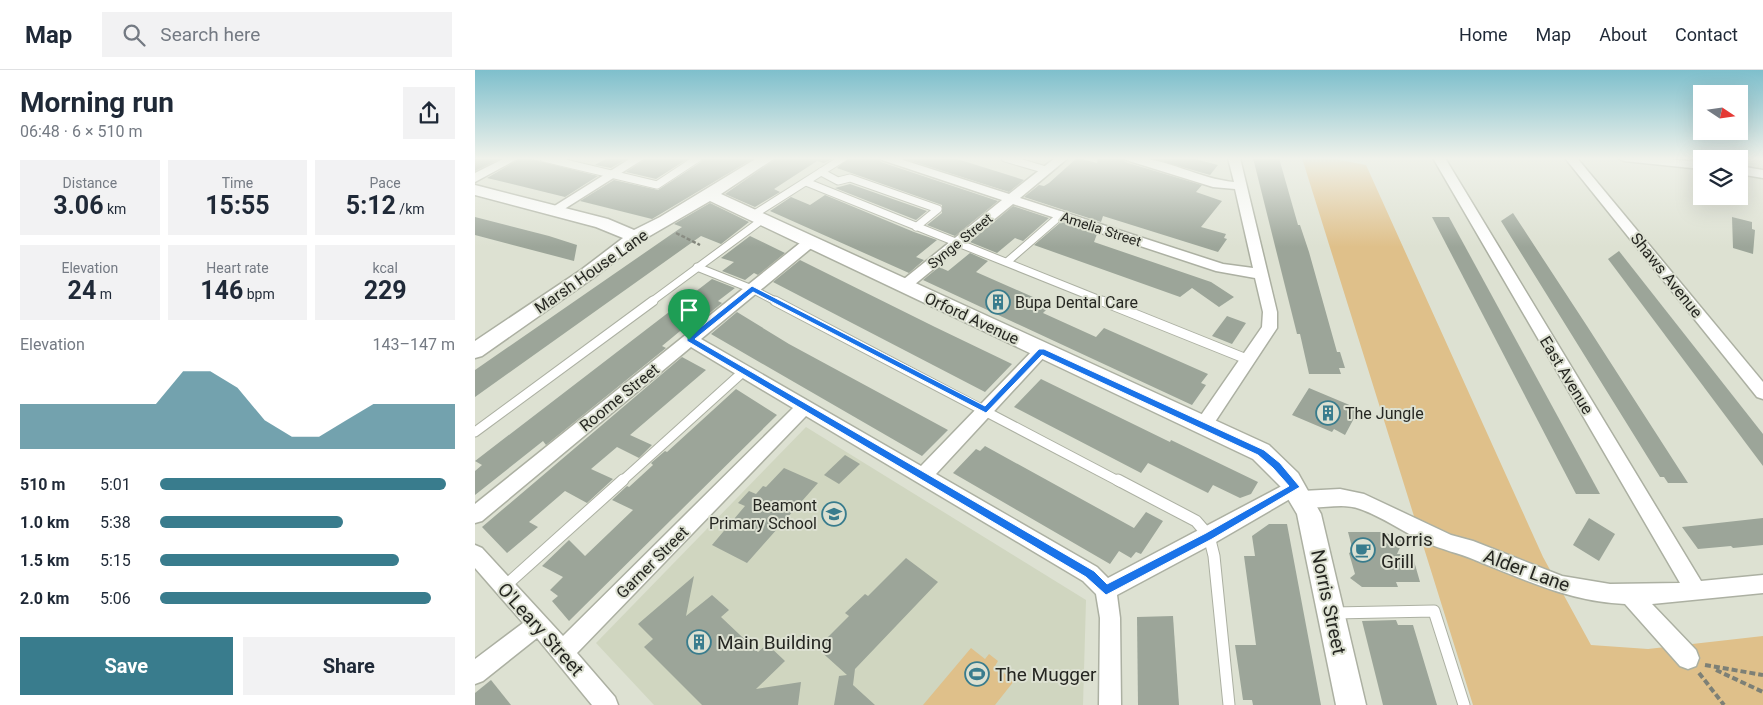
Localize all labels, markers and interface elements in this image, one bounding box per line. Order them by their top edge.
search box [102,12,452,57]
text: Map [25,21,72,49]
icon: search [120,21,148,49]
text: Search here [160,23,260,46]
text: Home [1459,24,1508,45]
text: Map [1536,24,1571,45]
text: About [1599,24,1647,45]
text: Contact [1675,24,1738,45]
north arrow [1693,85,1747,140]
map controls [1693,85,1748,205]
text: Morning run [20,86,174,119]
button: share [403,87,455,139]
text: 06:48 · 6 × 510 m [20,122,142,141]
button: layers [1693,150,1748,205]
text: Distance [63,175,117,191]
text: Time [222,175,253,191]
text: Pace [370,175,401,191]
text: 3.06 [53,191,104,220]
text: 15:55 [205,191,270,220]
text: 5:12 [346,191,396,220]
text: km [104,201,126,217]
text: /km [396,201,425,217]
street label: Amelia Street [1059,208,1144,250]
street label: Synge Street [925,210,996,272]
street label: Marsh House Lane [531,225,652,318]
street label: Shaws Avenue [1627,229,1707,322]
text: Elevation [61,260,118,276]
text: Heart rate [206,260,269,276]
text: kcal [373,260,398,276]
text: 24 [68,276,96,305]
text: 146 [200,276,243,305]
text: 229 [364,276,407,305]
text: m [96,286,112,302]
text: bpm [243,286,275,302]
street label: Orford Avenue [922,288,1022,349]
pin [668,289,710,340]
building icon: Bupa Dental Care [985,289,1011,315]
place label: Bupa Dental Care [1015,293,1138,312]
icon: arrive [675,296,703,324]
street label: East Avenue [1536,333,1597,418]
text: Elevation [20,335,85,354]
text: 143–147 m [373,335,455,354]
street label: Roome Street [576,360,663,435]
building icon: The Jungle [1315,400,1341,426]
place label: The Jungle [1345,404,1424,423]
text: 510 m [20,475,65,494]
text: 5:01 [100,475,131,494]
place label: Beamont Primary School [709,496,817,533]
school or university icon: Beamont Primary School [821,501,847,527]
text: 1.0 km [20,513,69,532]
text: 5:38 [100,513,131,532]
street label: Garner Street [612,522,692,602]
place label: Norris Grill [1381,528,1433,573]
cafe icon: Norris Grill [1350,537,1376,563]
street label: Alder Lane [1481,544,1573,597]
street label: Norris Street [1306,548,1351,657]
text: 1.5 km [20,551,69,570]
text: 5:15 [100,551,131,570]
street label: O'Leary Street [493,578,588,681]
text: 2.0 km [20,589,69,608]
text: 5:06 [100,589,131,608]
building icon: Main Building [686,629,712,655]
place label: Main Building [717,631,832,654]
button: Save [20,637,233,695]
button: Share [243,637,455,695]
sports icon: The Mugger [964,661,990,687]
place label: The Mugger [995,663,1097,686]

